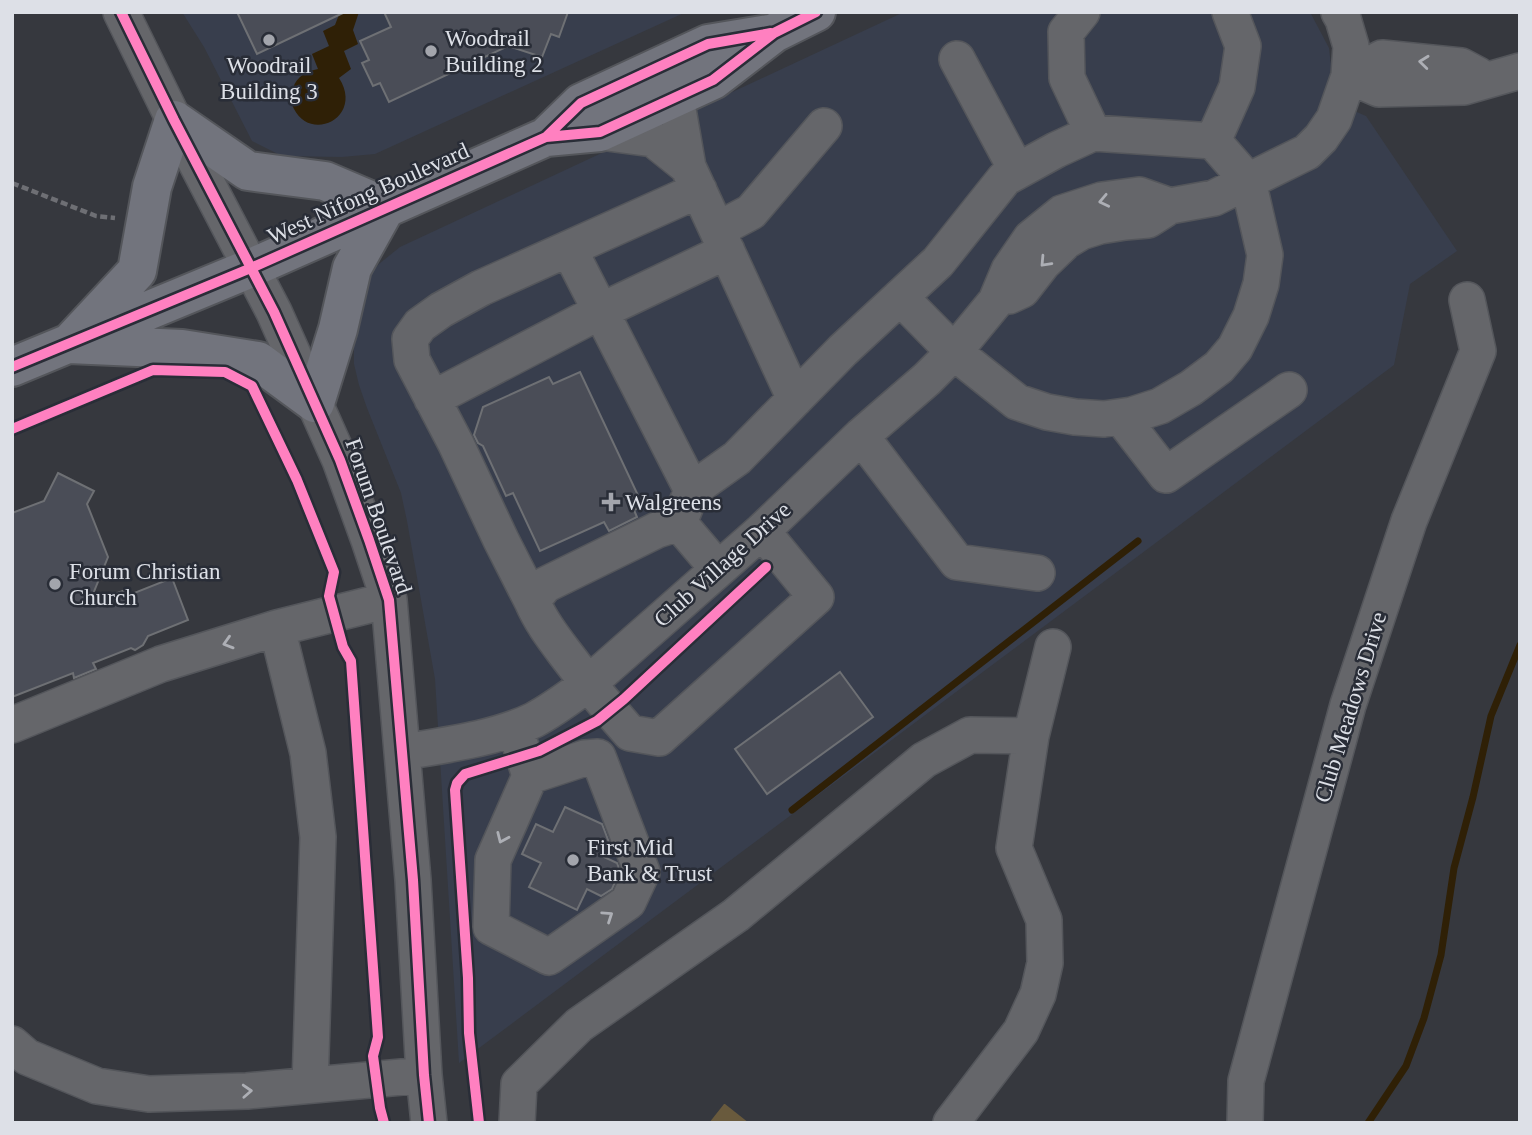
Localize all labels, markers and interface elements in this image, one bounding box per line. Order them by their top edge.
place label: Woodrail Building 2 [445,26,543,77]
marker: Woodrail Building 3 [261,32,277,48]
marker: Woodrail Building 2 [423,43,439,59]
place label: Woodrail Building 3 [220,53,318,104]
one-way arrow [1418,55,1430,70]
street label: West Nifong Boulevard [264,138,473,249]
one-way arrow [1098,192,1110,207]
one-way arrow [1041,254,1054,267]
street label: Forum Boulevard [340,435,417,598]
place label: Walgreens [625,490,722,515]
marker: Walgreens [603,494,619,510]
street label: Club Village Drive [649,497,796,632]
place label: Forum Christian Church [69,559,221,610]
marker: Forum Christian Church [47,576,63,592]
street label: Club Meadows Drive [1310,609,1391,805]
one-way arrow [222,635,234,650]
one-way arrow [496,831,510,844]
place label: First Mid Bank & Trust [587,835,713,886]
marker: First Mid Bank & Trust [565,852,581,868]
one-way arrow [600,912,613,924]
one-way arrow [242,1083,253,1098]

